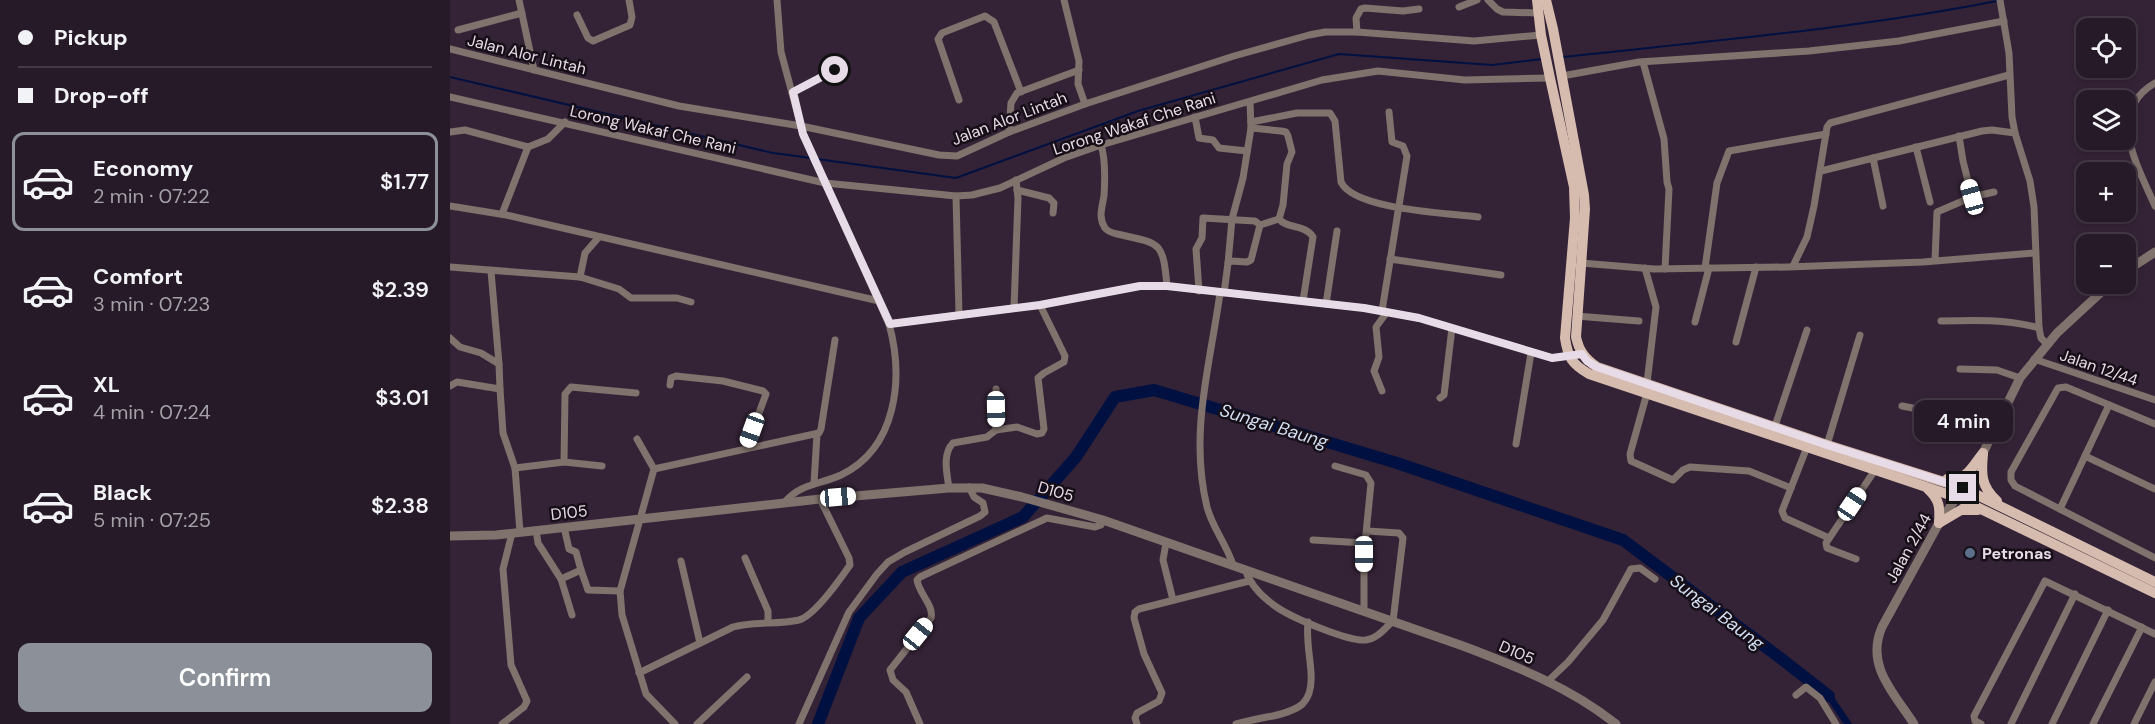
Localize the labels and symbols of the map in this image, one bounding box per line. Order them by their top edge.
street label: Jalan Alor Lintah [465,30,589,79]
route start [821,56,848,83]
street label: Jalan Alor Lintah [949,87,1070,150]
street label: Lorong Wakaf Che Rani [1050,87,1218,160]
street label: Lorong Wakaf Che Rani [568,100,738,159]
car [1958,177,1986,217]
street label: Jalan 12/44 [2057,344,2141,391]
car [987,391,1005,427]
water label: Sungai Baung [1217,398,1332,454]
callout: 4 min [1914,401,2012,443]
car [737,410,767,450]
route end [1949,474,1976,501]
street label: D105 [1035,476,1076,507]
car [1834,484,1870,524]
car [819,486,857,508]
street label: D105 [550,500,588,525]
street label: Jalan 2/44 [1881,510,1936,587]
car [1355,536,1373,572]
place label: Petronas [1982,543,2052,564]
marker: Petronas [1963,546,1977,560]
water label: Sungai Baung [1665,569,1770,656]
car [900,614,936,654]
street label: D105 [1496,636,1538,669]

